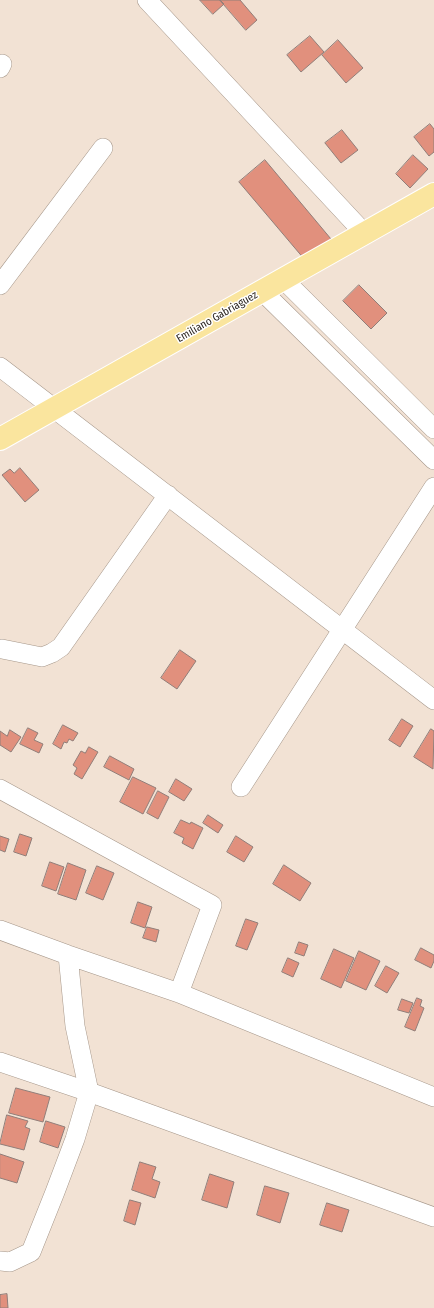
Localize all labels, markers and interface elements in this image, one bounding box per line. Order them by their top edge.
street label: Emiliano Gabriaguez [174,288,260,346]

